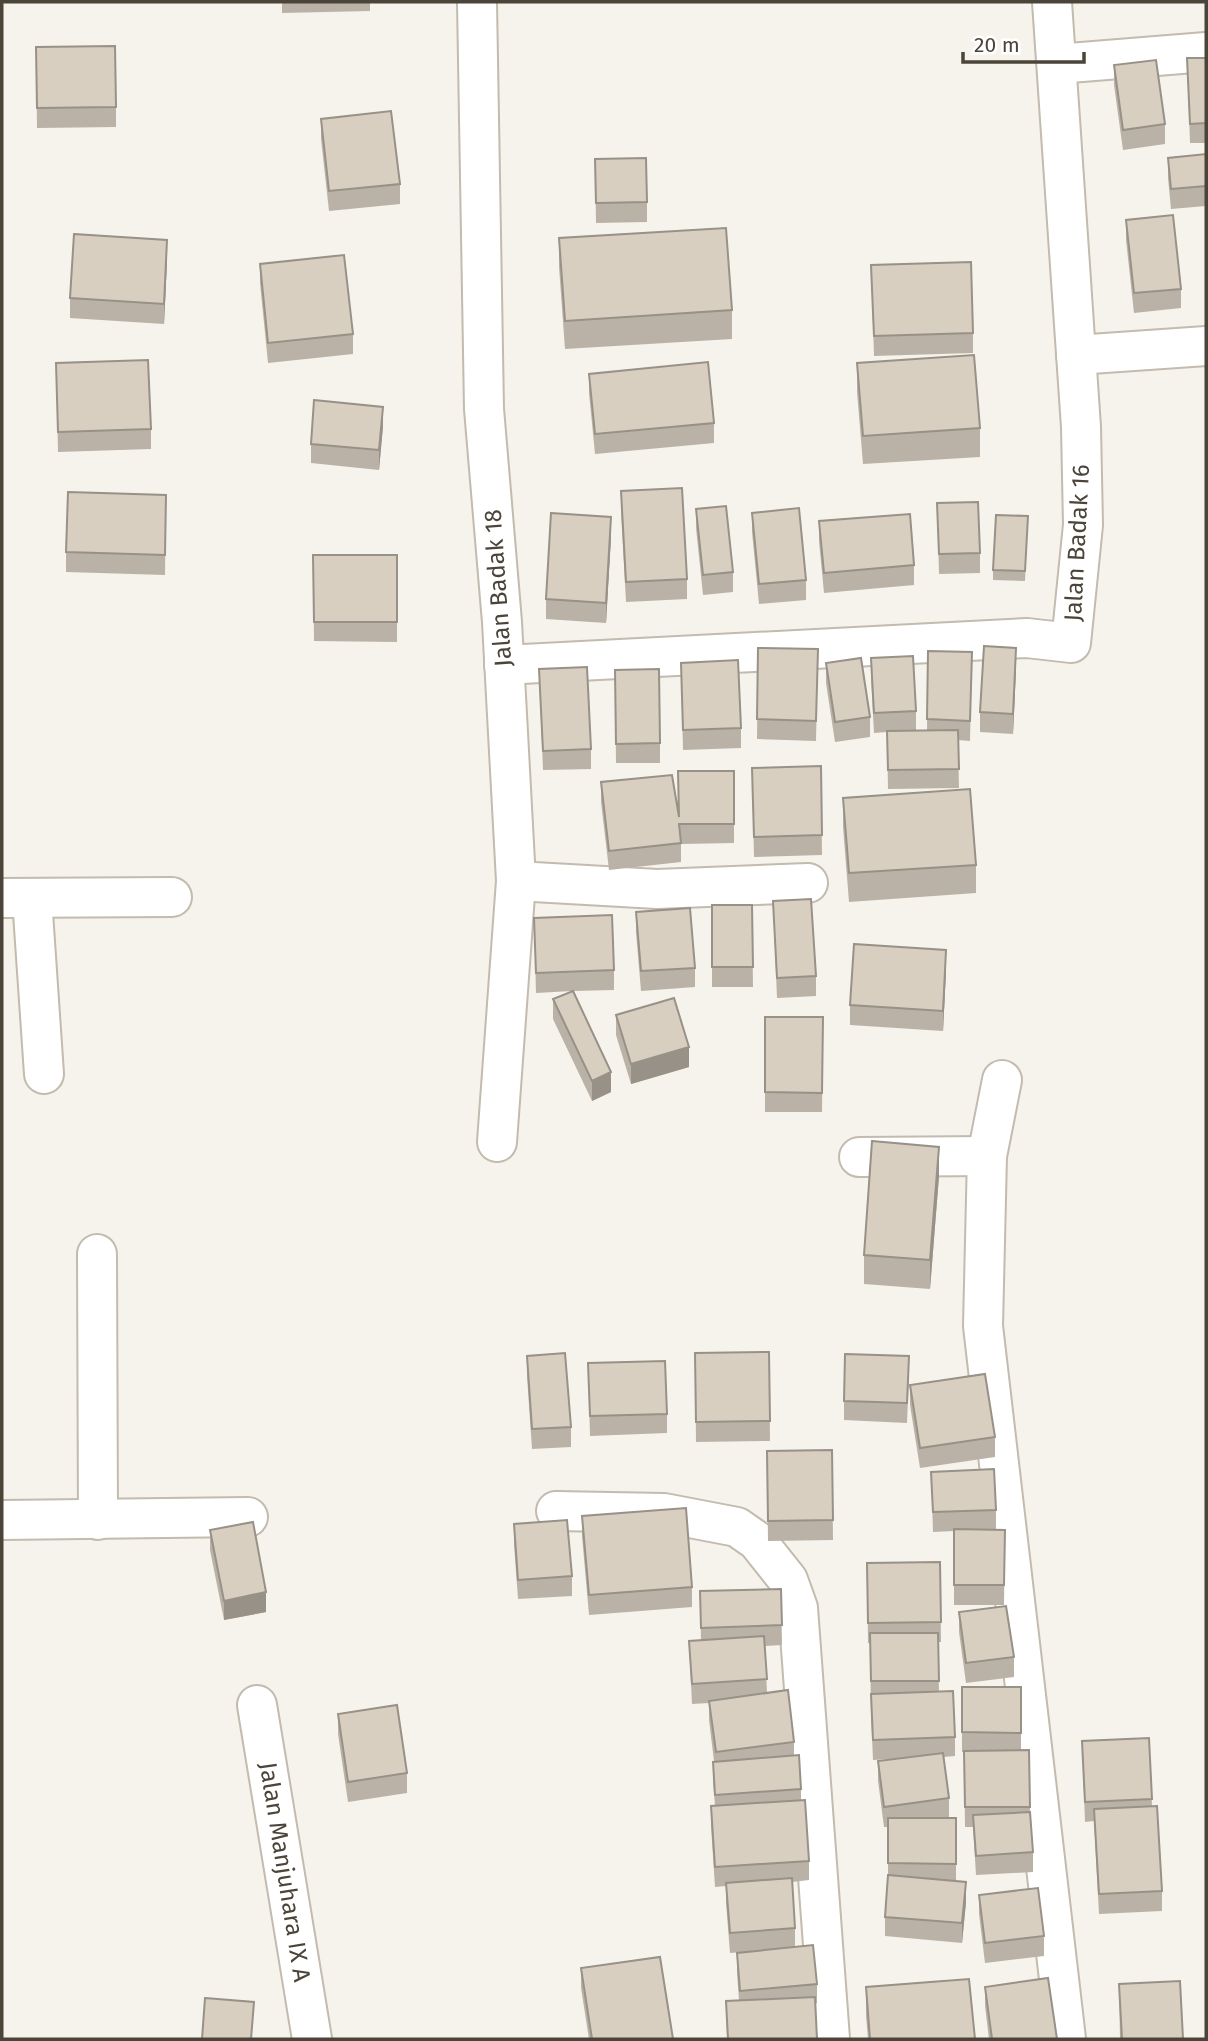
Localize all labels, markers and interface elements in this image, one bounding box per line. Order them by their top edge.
scale bar [963,21,1084,65]
text: 20 m [974,32,1020,58]
street label: Jalan Badak 16 [1059,464,1095,622]
street label: Jalan Badak 18 [479,508,517,668]
street label: Jalan Manjuhara IX A [254,1760,316,1984]

